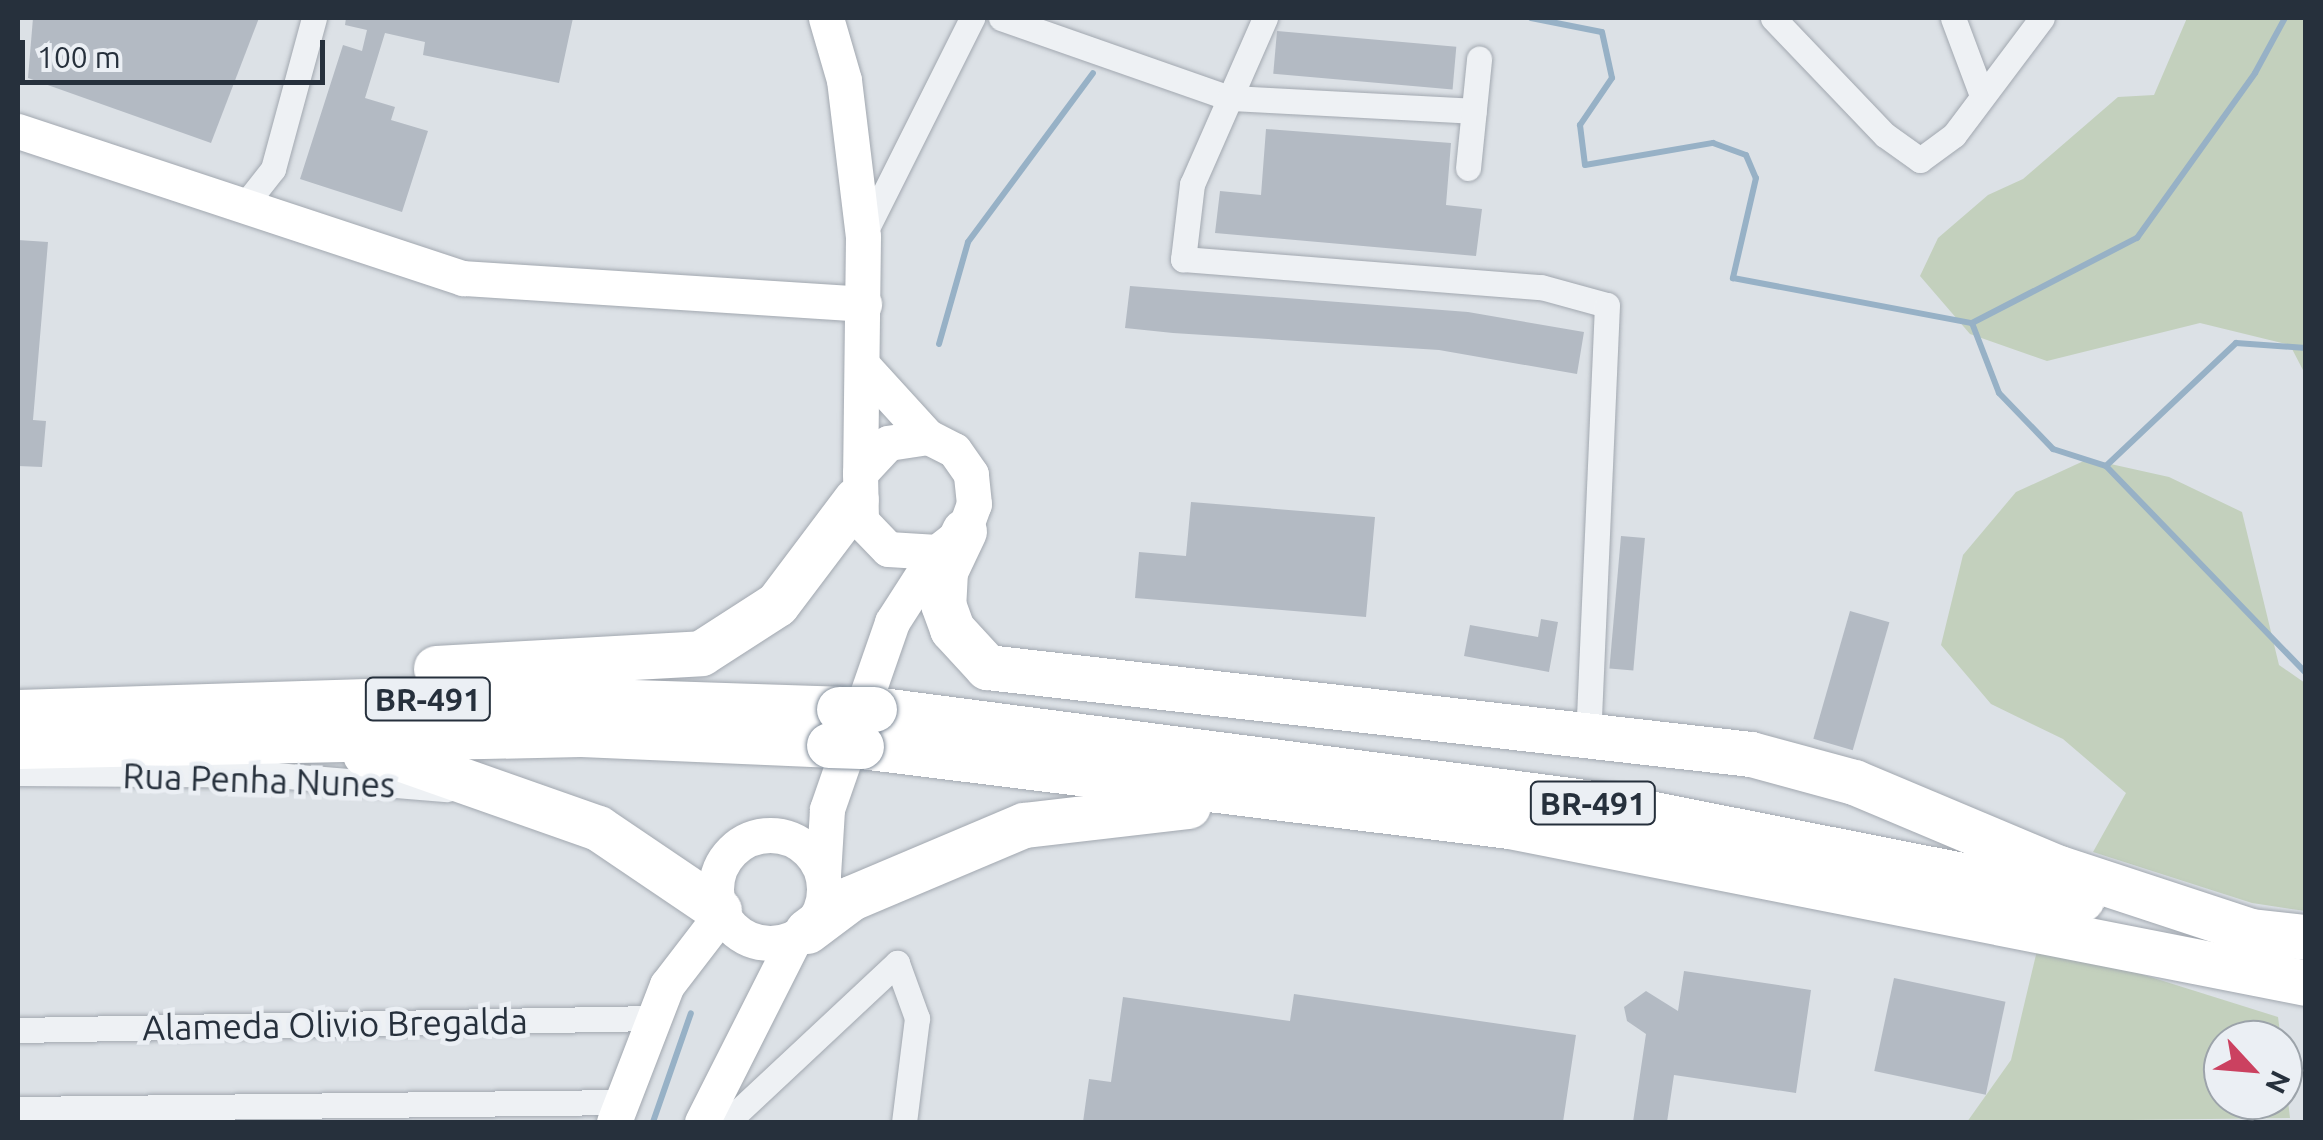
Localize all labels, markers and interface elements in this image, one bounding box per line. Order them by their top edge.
scale bar [25,20,330,82]
text: 100 m [37,40,121,74]
road number: BR-491 [363,672,493,726]
street label: Rua Penha Nunes [122,754,396,806]
road number: BR-491 [1528,776,1658,830]
street label: Alameda Olivio Bregalda [142,1000,528,1048]
north arrow [2203,1020,2303,1120]
text: N [2260,1066,2297,1099]

